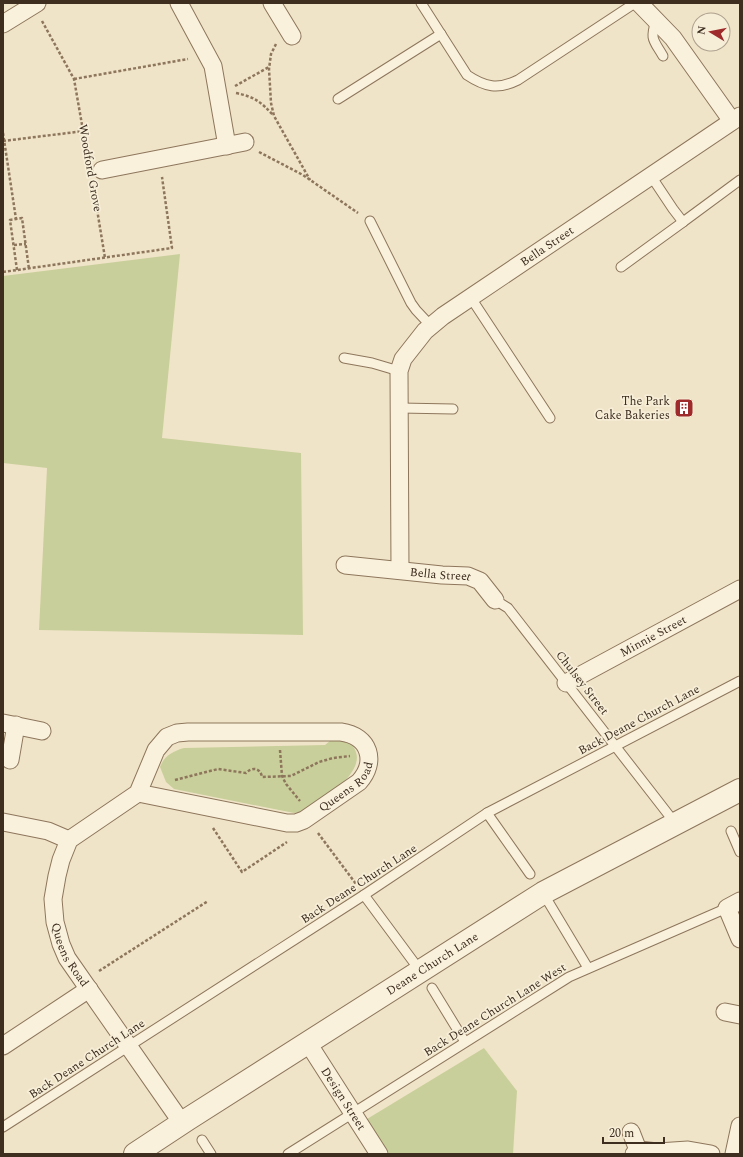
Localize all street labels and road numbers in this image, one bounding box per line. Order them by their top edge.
street label: Woodford Grove [73,123,107,213]
street label: Bella Street [516,221,578,271]
street label: Bella Street [409,562,475,586]
street label: Minnie Street [616,610,690,662]
street label: Chulsey Street [551,647,613,719]
street label: Back Deane Church Lane [575,680,703,760]
street label: Queens Road [314,759,378,817]
street label: Back Deane Church Lane [297,839,421,929]
street label: Queens Road [46,920,94,991]
street label: Deane Church Lane [382,927,482,1000]
street label: Back Deane Church Lane West [420,958,570,1062]
street label: Back Deane Church Lane [25,1014,149,1104]
street label: Design Street [316,1063,371,1134]

